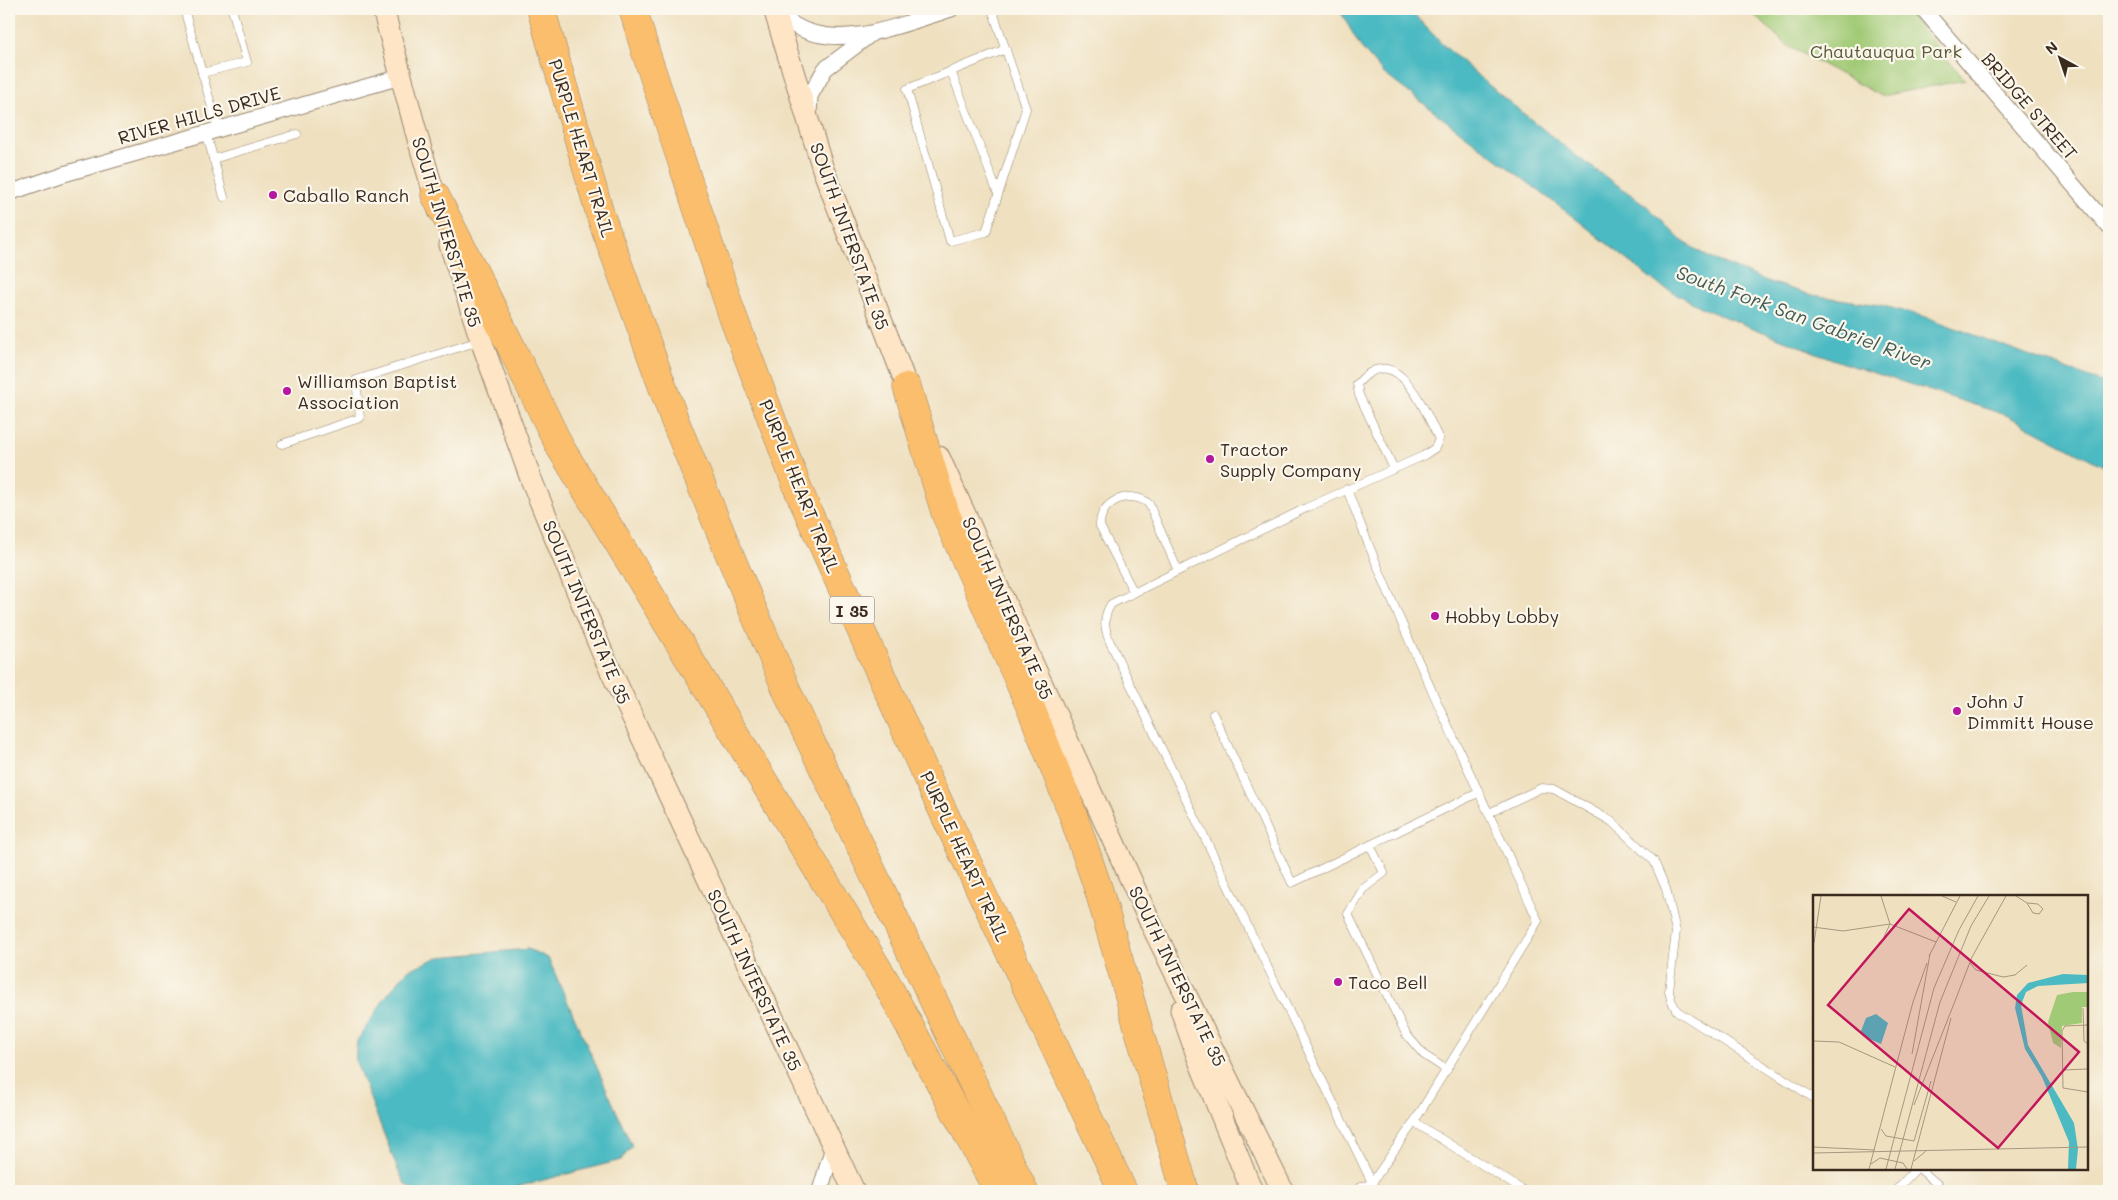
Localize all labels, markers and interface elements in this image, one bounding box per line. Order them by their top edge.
north arrow [2036,32,2086,82]
text: N [2041,37,2062,58]
park label: Chautauqua Park [1810,39,1962,63]
street label: BRIDGE STREET [1977,47,2083,165]
street label: PURPLE HEART TRAIL [543,56,621,241]
street label: RIVER HILLS DRIVE [115,80,283,150]
street label: SOUTH INTERSTATE 35 [407,134,487,330]
street label: SOUTH INTERSTATE 35 [805,139,895,333]
place label: Caballo Ranch [283,183,409,207]
marker: Caballo Ranch [267,189,279,201]
water label: South Fork San Gabriel River [1673,259,1935,375]
place label: Williamson Baptist Association [297,369,457,414]
marker: Williamson Baptist Association [281,385,293,397]
street label: PURPLE HEART TRAIL [754,396,846,577]
place label: Tractor Supply Company [1220,437,1361,482]
marker: Tractor Supply Company [1204,453,1216,465]
street label: SOUTH INTERSTATE 35 [957,513,1059,703]
street label: SOUTH INTERSTATE 35 [537,516,637,708]
road number: I 35 [830,596,874,624]
place label: Hobby Lobby [1445,604,1559,628]
marker: Hobby Lobby [1429,610,1441,622]
place label: John J Dimmitt House [1967,689,2094,734]
marker: John J Dimmitt House [1951,705,1963,717]
street label: PURPLE HEART TRAIL [915,767,1015,946]
street label: SOUTH INTERSTATE 35 [1124,882,1232,1070]
street label: SOUTH INTERSTATE 35 [702,885,808,1075]
inset map [1813,895,2088,1170]
place label: Taco Bell [1348,970,1428,994]
marker: Taco Bell [1332,976,1344,988]

